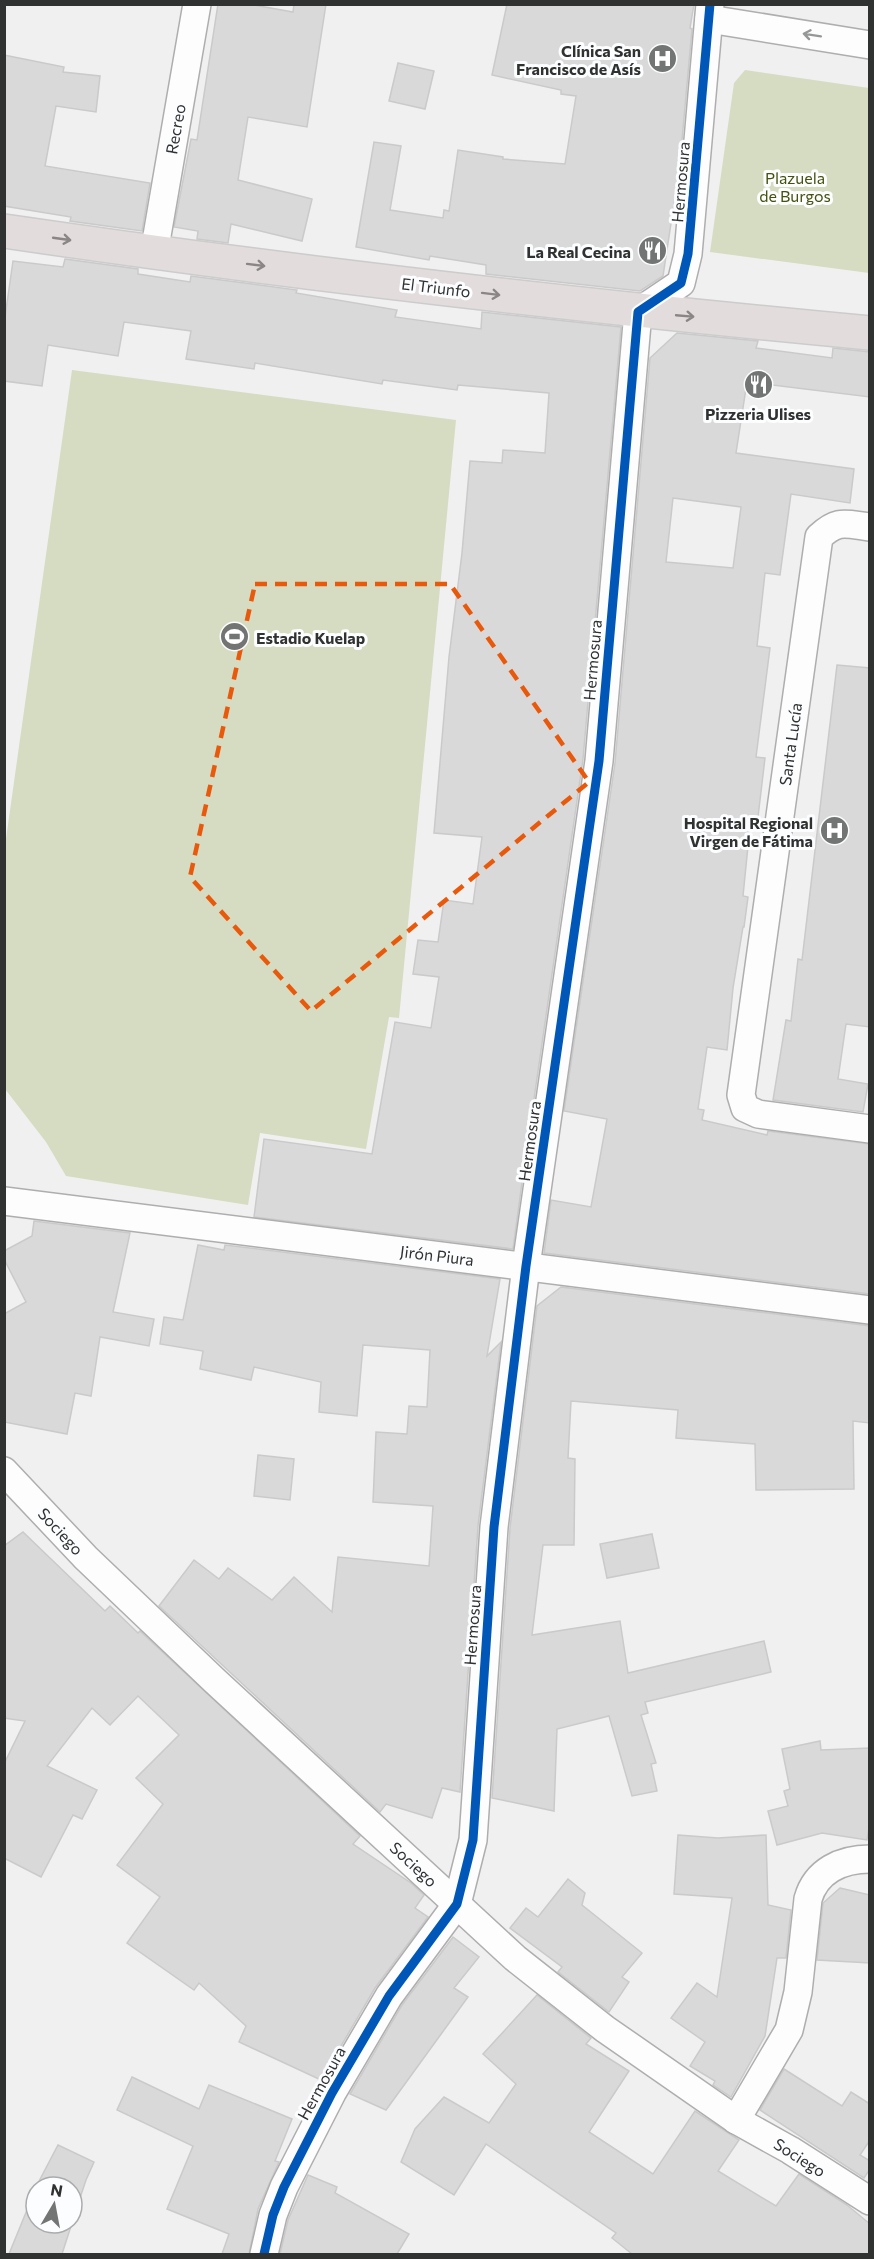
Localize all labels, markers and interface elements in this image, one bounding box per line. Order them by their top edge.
one-way arrow [802,30,822,41]
place label: Clínica San Francisco de Asís [516,41,641,78]
hospital icon: Clínica San Francisco de Asís [646,43,678,75]
street label: Recreo [161,102,189,156]
street label: Hermosura [667,141,693,223]
park label: Plazuela de Burgos [759,168,831,205]
one-way arrow [52,234,72,245]
restaurant icon: La Real Cecina [636,235,668,267]
place label: La Real Cecina [526,242,631,261]
one-way arrow [245,260,265,271]
street label: El Triunfo [400,273,472,301]
one-way arrow [480,288,500,299]
one-way arrow [674,311,694,322]
restaurant icon: Pizzeria Ulises [742,369,774,401]
place label: Pizzeria Ulises [705,404,811,423]
street label: Hermosura [579,619,605,701]
sports icon: Estadio Kuelap [219,621,251,653]
place label: Estadio Kuelap [256,628,365,647]
street label: Santa Lucía [775,701,805,787]
place label: Hospital Regional Virgen de Fátima [684,813,813,850]
hospital icon: Hospital Regional Virgen de Fátima [818,815,850,847]
street label: Hermosura [514,1100,544,1182]
street label: Jirón Piura [399,1241,475,1269]
street label: Sociego [34,1504,88,1558]
street label: Hermosura [460,1584,484,1666]
street label: Sociego [387,1837,441,1891]
street label: Hermosura [293,2043,349,2123]
street label: Sociego [771,2134,829,2180]
north arrow [24,2175,84,2235]
text: N [49,2179,64,2200]

